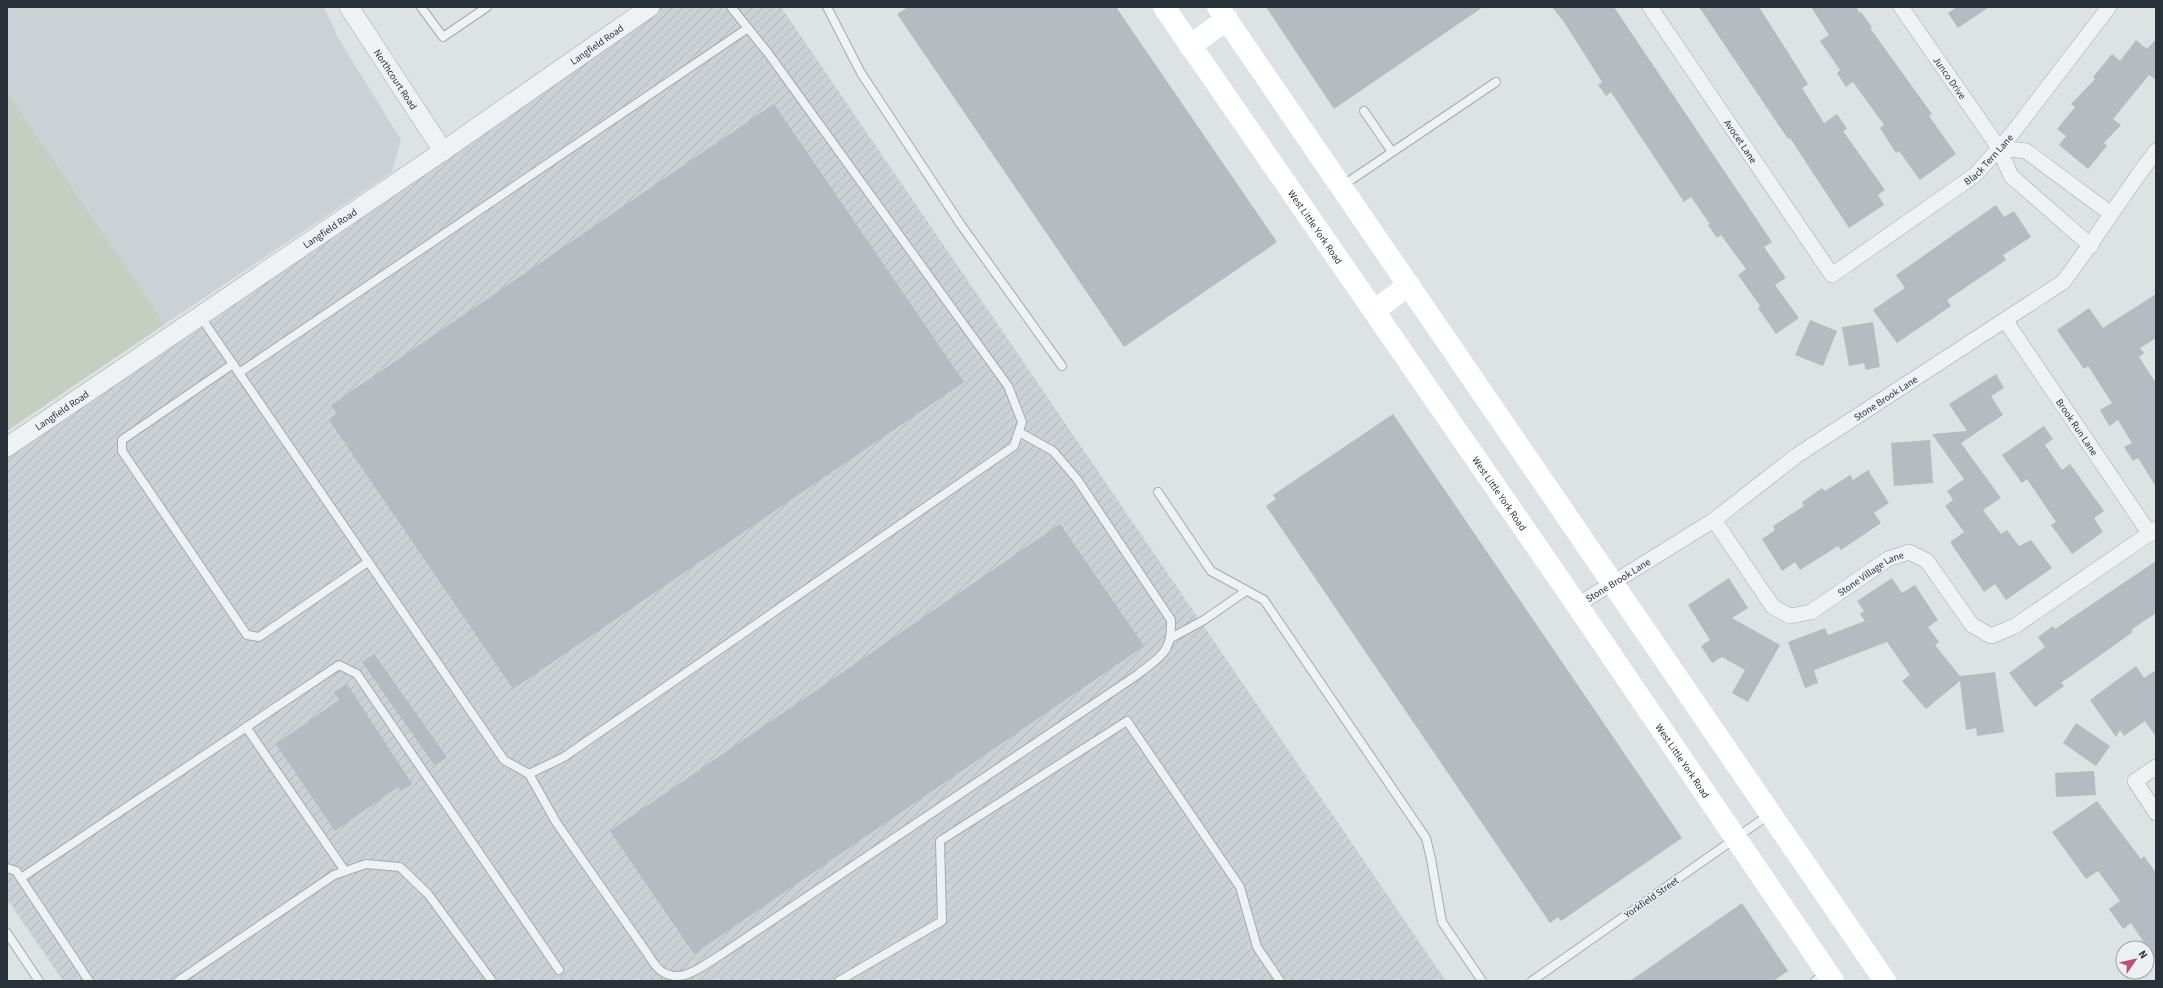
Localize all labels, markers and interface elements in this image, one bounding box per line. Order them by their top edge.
street label: Langfield Road [567,21,627,69]
street label: Northcourt Road [370,46,420,113]
street label: Junco Drive [1929,54,1969,102]
street label: Avocet Lane [1720,117,1760,166]
street label: Black Tern Lane [1961,131,2017,189]
street label: West Little York Road [1284,187,1346,267]
street label: Langfield Road [300,205,360,252]
street label: Stone Brook Lane [1851,373,1921,425]
street label: Langfield Road [32,387,92,434]
street label: Brook Run Lane [2052,396,2101,459]
street label: West Little York Road [1468,454,1530,534]
street label: Stone Village Lane [1835,548,1906,600]
street label: Stone Brook Lane [1583,555,1653,606]
street label: West Little York Road [1652,721,1712,801]
street label: Yorkfield Street [1621,873,1682,922]
north arrow [2115,940,2155,980]
text: N [2135,947,2151,962]

